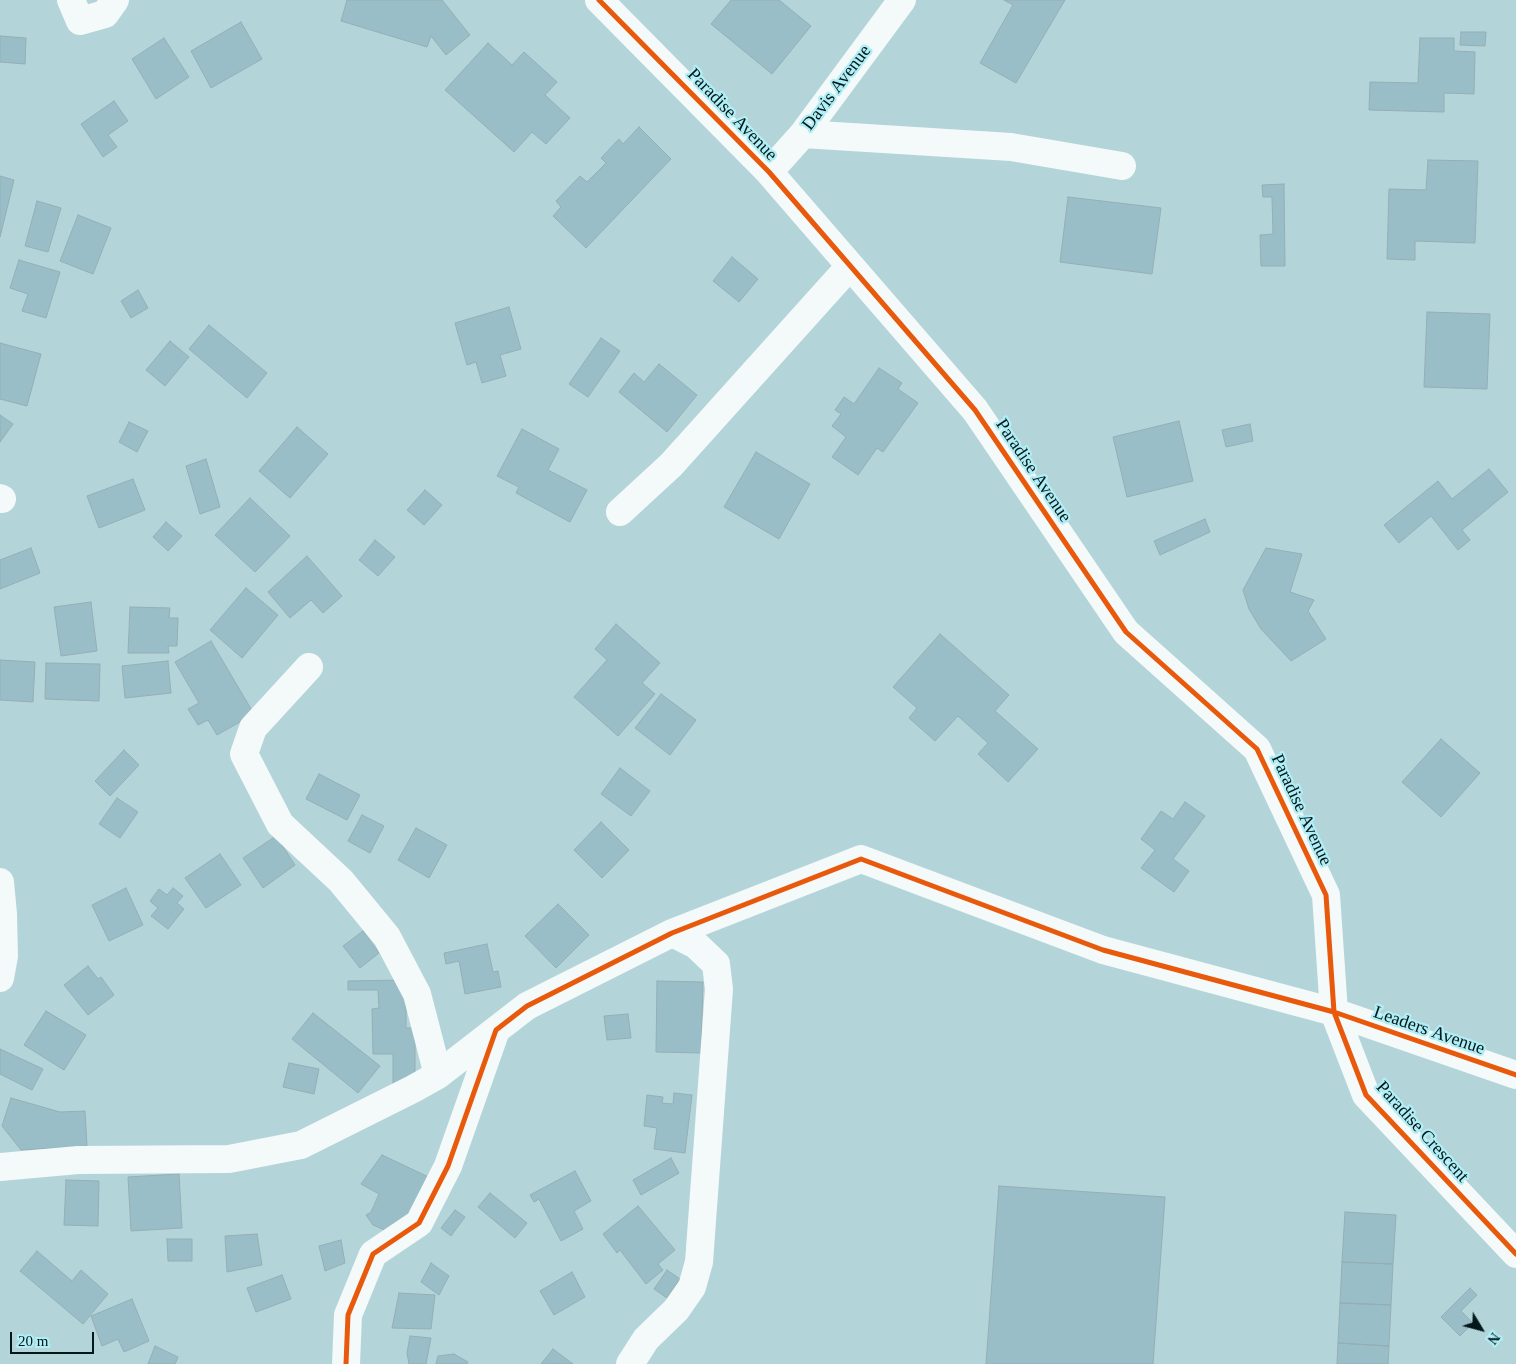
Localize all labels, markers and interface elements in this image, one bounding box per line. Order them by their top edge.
street label: Davis Avenue [798,41,876,135]
street label: Paradise Avenue [683,64,781,166]
street label: Paradise Avenue [990,415,1076,527]
street label: Paradise Avenue [1266,751,1336,869]
street label: Leaders Avenue [1371,1002,1487,1060]
street label: Paradise Crescent [1371,1077,1473,1187]
north arrow [1456,1304,1506,1354]
scale bar [12,1322,96,1354]
text: N [1484,1330,1502,1347]
text: 20 m [18,1333,48,1349]

